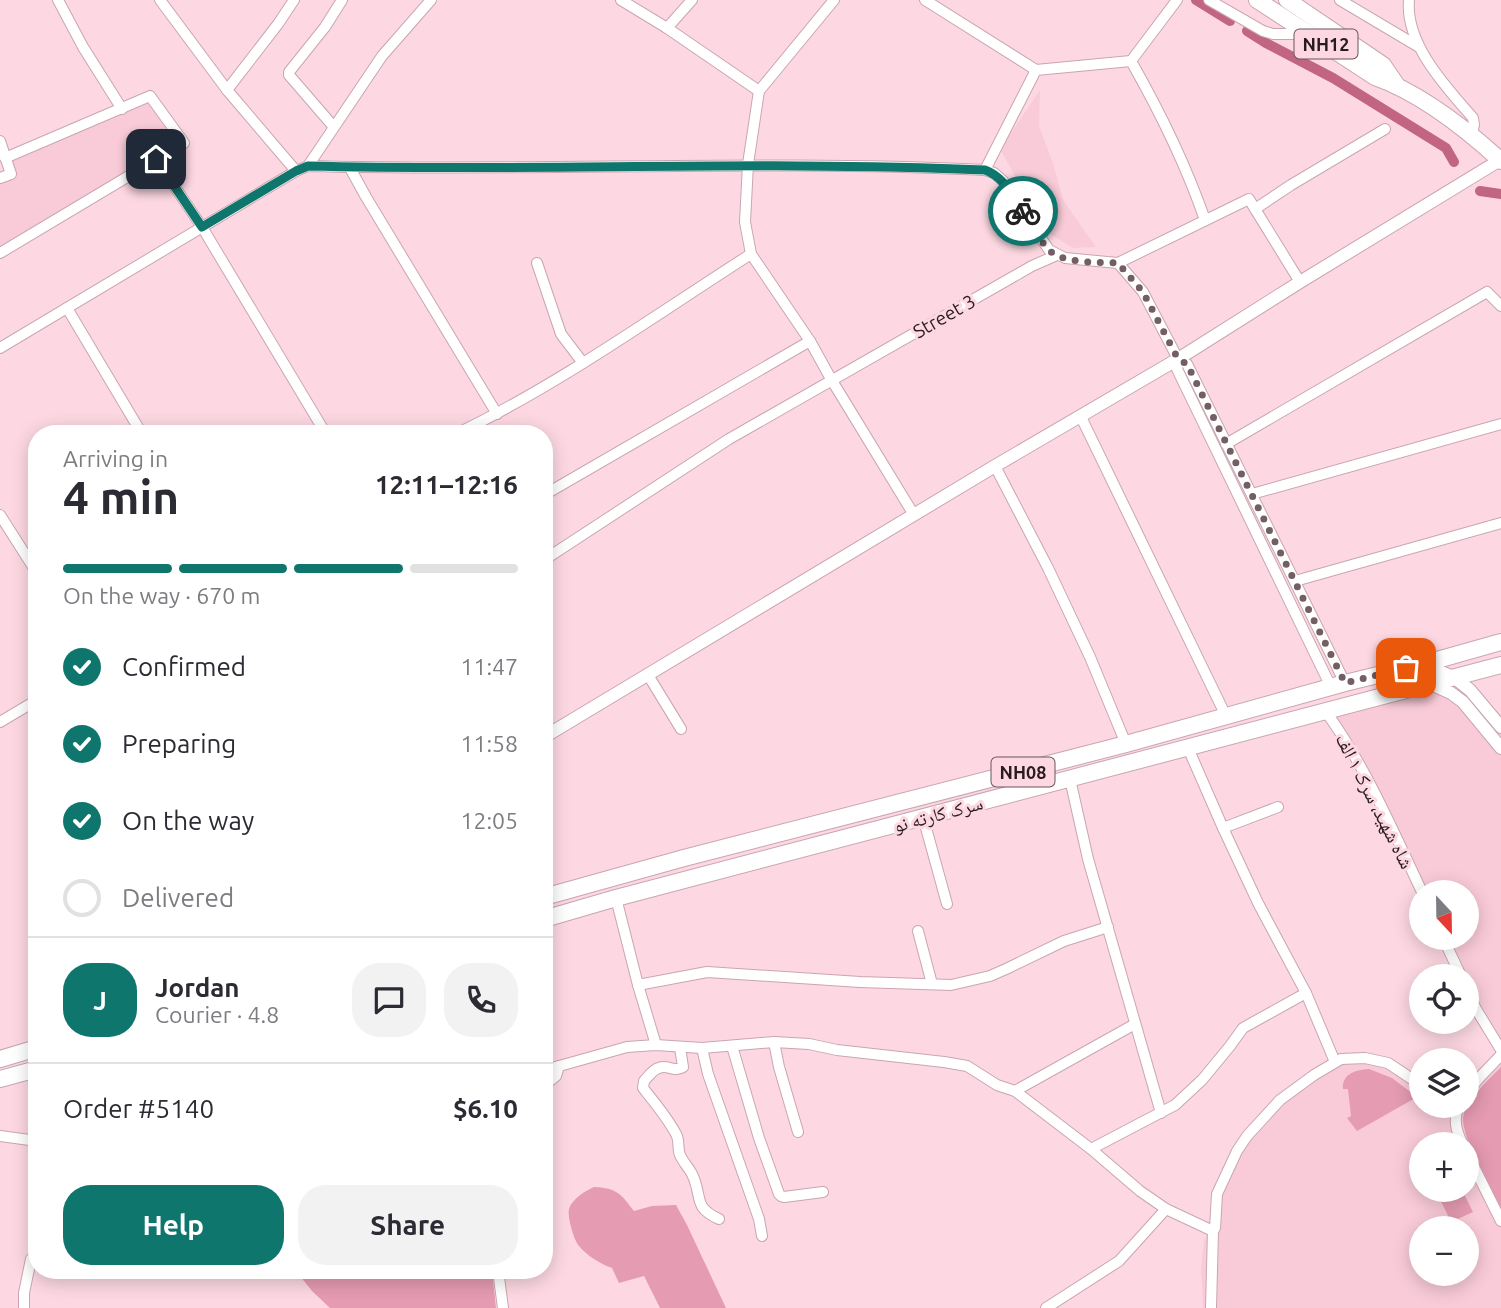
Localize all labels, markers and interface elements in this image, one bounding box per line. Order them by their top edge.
road number: NH12 [1294,29,1358,58]
pin [126,129,186,189]
icon: home [137,140,175,178]
courier [988,176,1058,246]
icon: bike [1004,192,1042,230]
street label: Street 3 [909,289,979,343]
text: Arriving in [63,446,168,471]
text: 12:11–12:16 [375,470,518,499]
text: 4 min [63,471,179,523]
text: On the way · 670 m [63,583,260,608]
pin [1376,638,1436,698]
icon: check [63,648,101,686]
icon: bag [1387,649,1425,687]
text: Confirmed [122,652,246,681]
text: 11:47 [460,654,518,679]
icon: check [63,725,101,763]
text: Preparing [122,729,236,758]
street label: شاه شهید، سرک ۱ الف [1331,730,1419,873]
text: 11:58 [460,731,518,756]
road number: NH08 [992,758,1054,786]
street label: سرک کارته نو [891,791,985,837]
icon: check [63,802,101,840]
text: On the way [122,806,254,835]
text: 12:05 [460,808,518,833]
north arrow [1409,880,1479,950]
map controls [1409,880,1479,1286]
text: Delivered [122,883,234,912]
button: chat [352,963,426,1037]
button: phone [444,963,518,1037]
button: locate [1409,964,1479,1034]
text: Jordan [155,973,240,1002]
text: J [93,986,107,1015]
text: Courier · 4.8 [155,1002,279,1027]
button: layers [1409,1048,1479,1118]
text: Order #5140 [63,1094,214,1123]
text: $6.10 [453,1094,518,1123]
button: + [1409,1132,1479,1202]
button: Help [63,1185,284,1265]
button: Share [298,1185,518,1265]
button: − [1409,1216,1479,1286]

